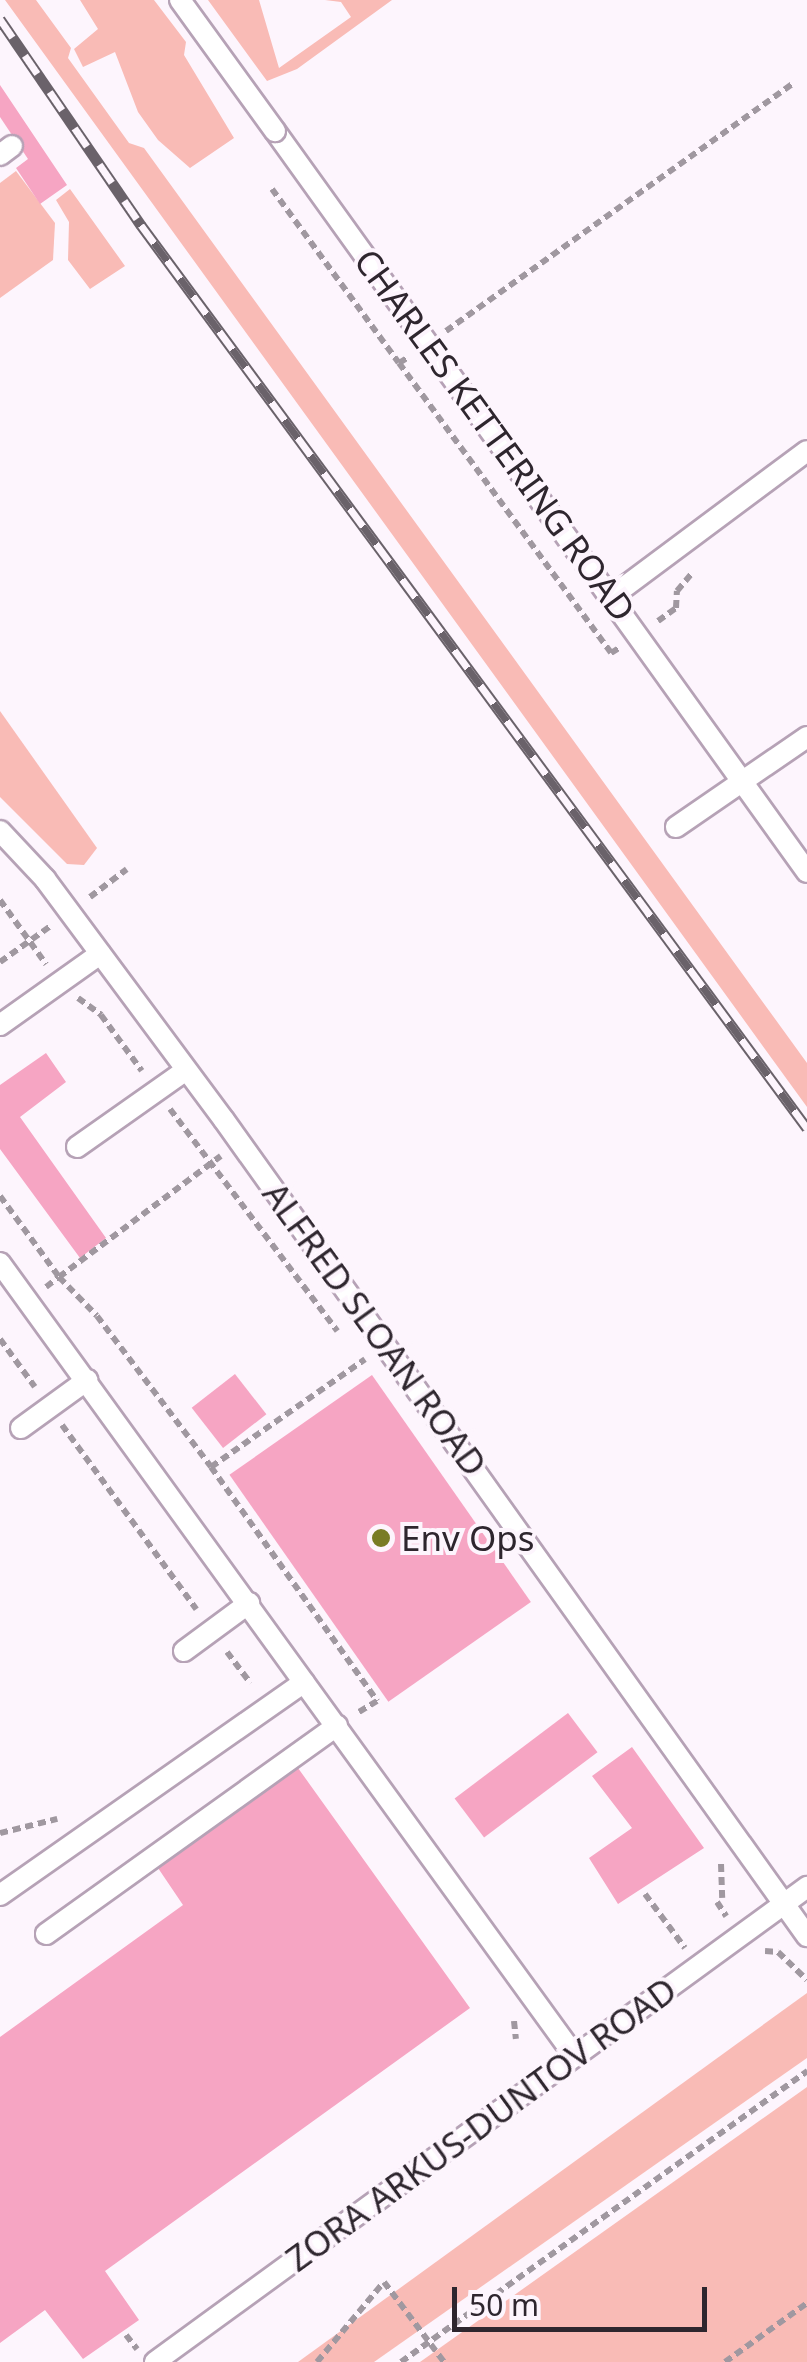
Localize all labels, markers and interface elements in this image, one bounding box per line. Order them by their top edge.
street label: CHARLES KETTERING ROAD [346,241,644,629]
street label: ALFRED SLOAN ROAD [254,1174,496,1484]
place label: Env Ops [401,1517,535,1559]
marker: Env Ops [370,1527,392,1549]
street label: ZORA ARKUS-DUNTOV ROAD [278,1968,684,2280]
scale bar [457,2267,712,2329]
text: 50 m [469,2284,539,2325]

